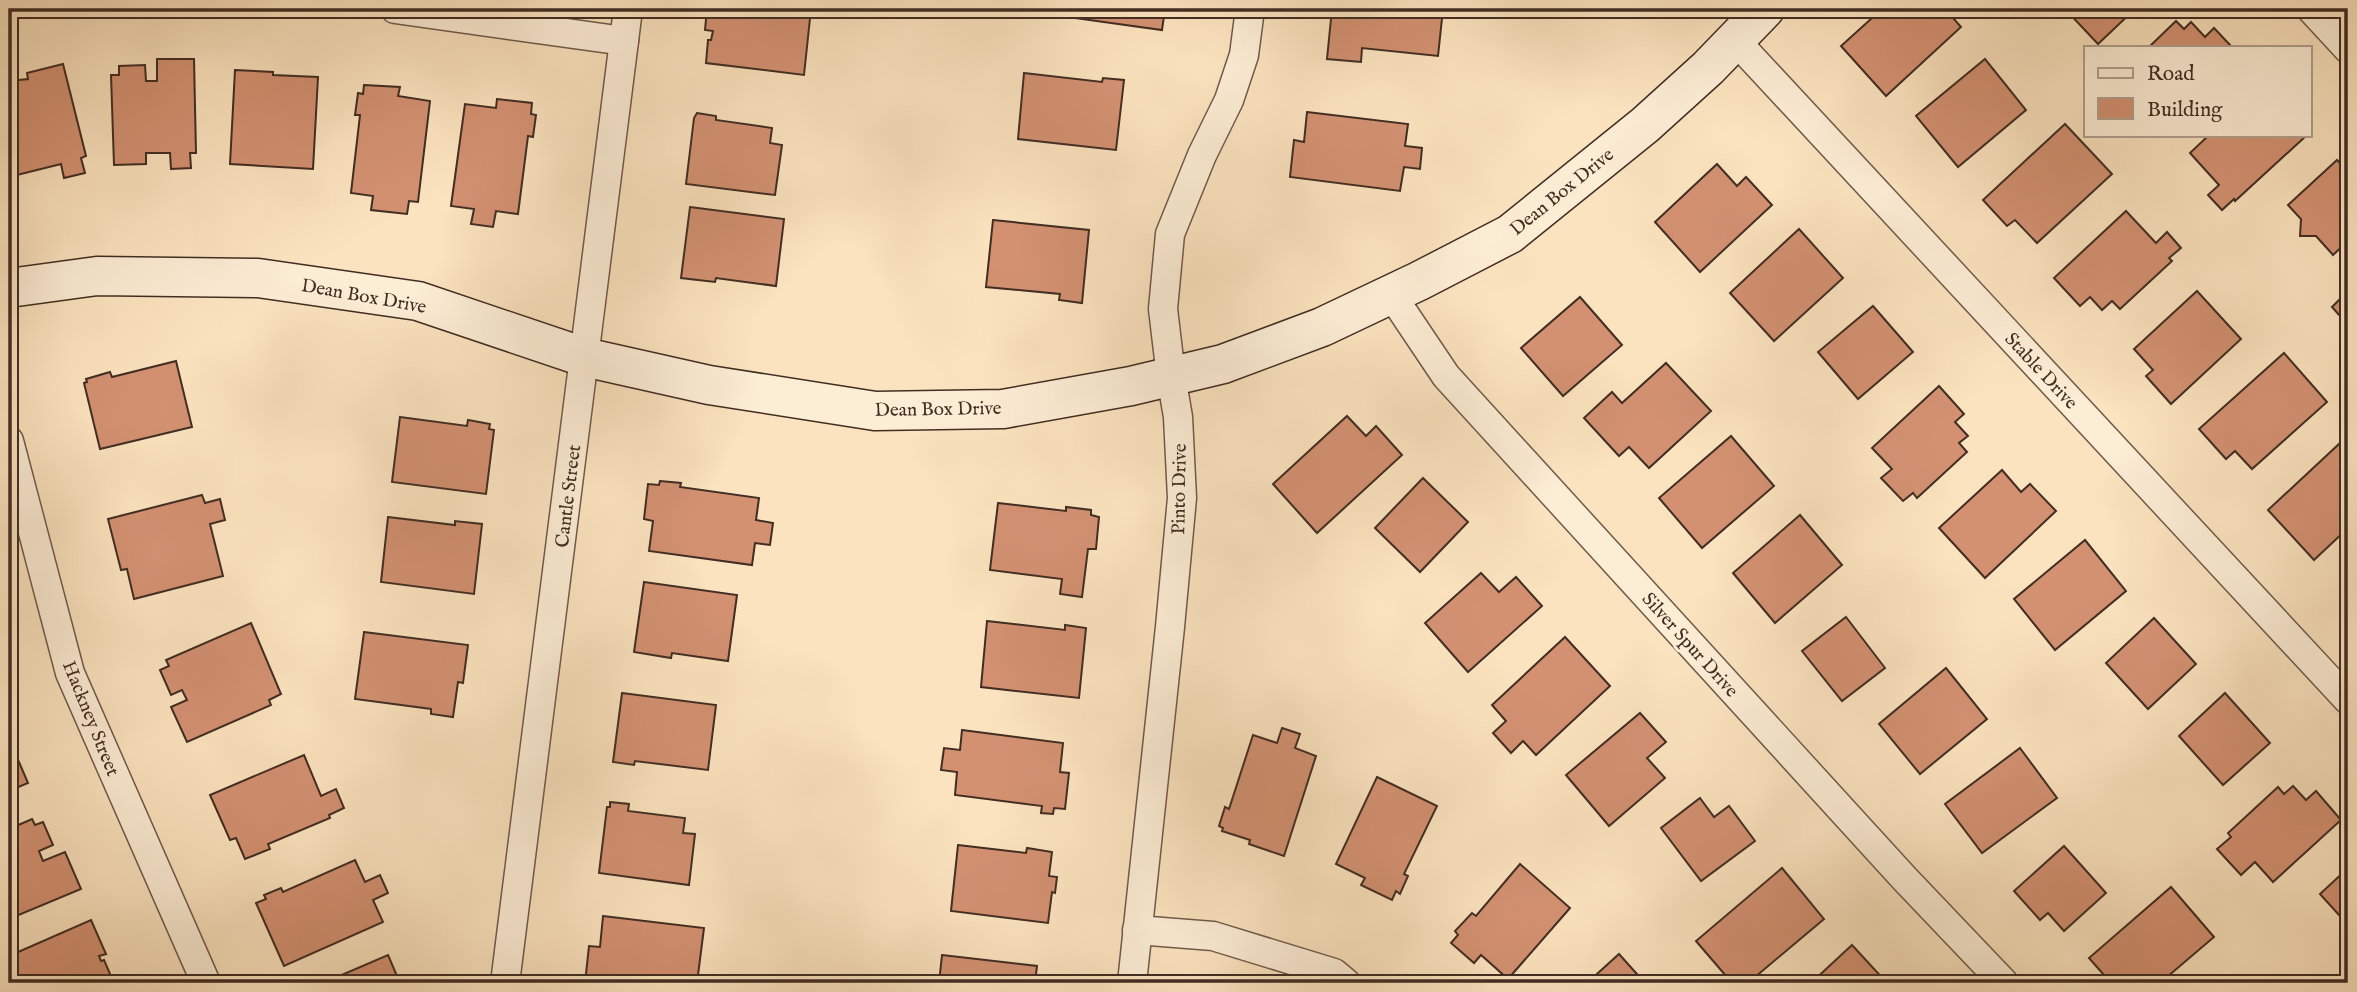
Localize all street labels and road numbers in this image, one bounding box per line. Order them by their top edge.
street label: Dean Box Drive [1505,143,1619,242]
street label: Dean Box Drive [299,274,428,320]
street label: Stable Drive [1999,328,2083,415]
street label: Dean Box Drive [874,397,1002,423]
street label: Cantle Street [551,443,587,549]
street label: Pinto Drive [1167,443,1193,535]
street label: Silver Spur Drive [1636,588,1743,703]
street label: Hackney Street [56,658,124,780]

